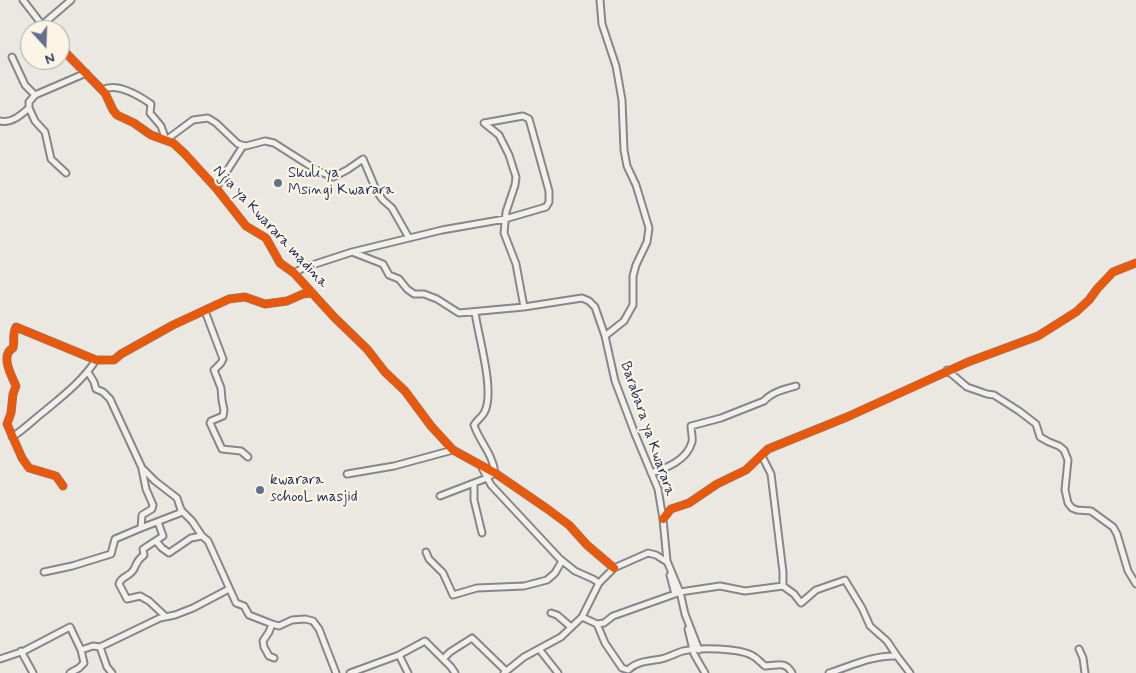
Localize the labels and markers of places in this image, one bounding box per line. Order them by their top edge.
place label: Skuli ya Msingi Kwarara [288,165,394,200]
marker: Skuli ya Msingi Kwarara [272,177,284,189]
place label: kwarara schooL masjid [270,472,358,507]
marker: kwarara schooL masjid [254,484,266,496]

